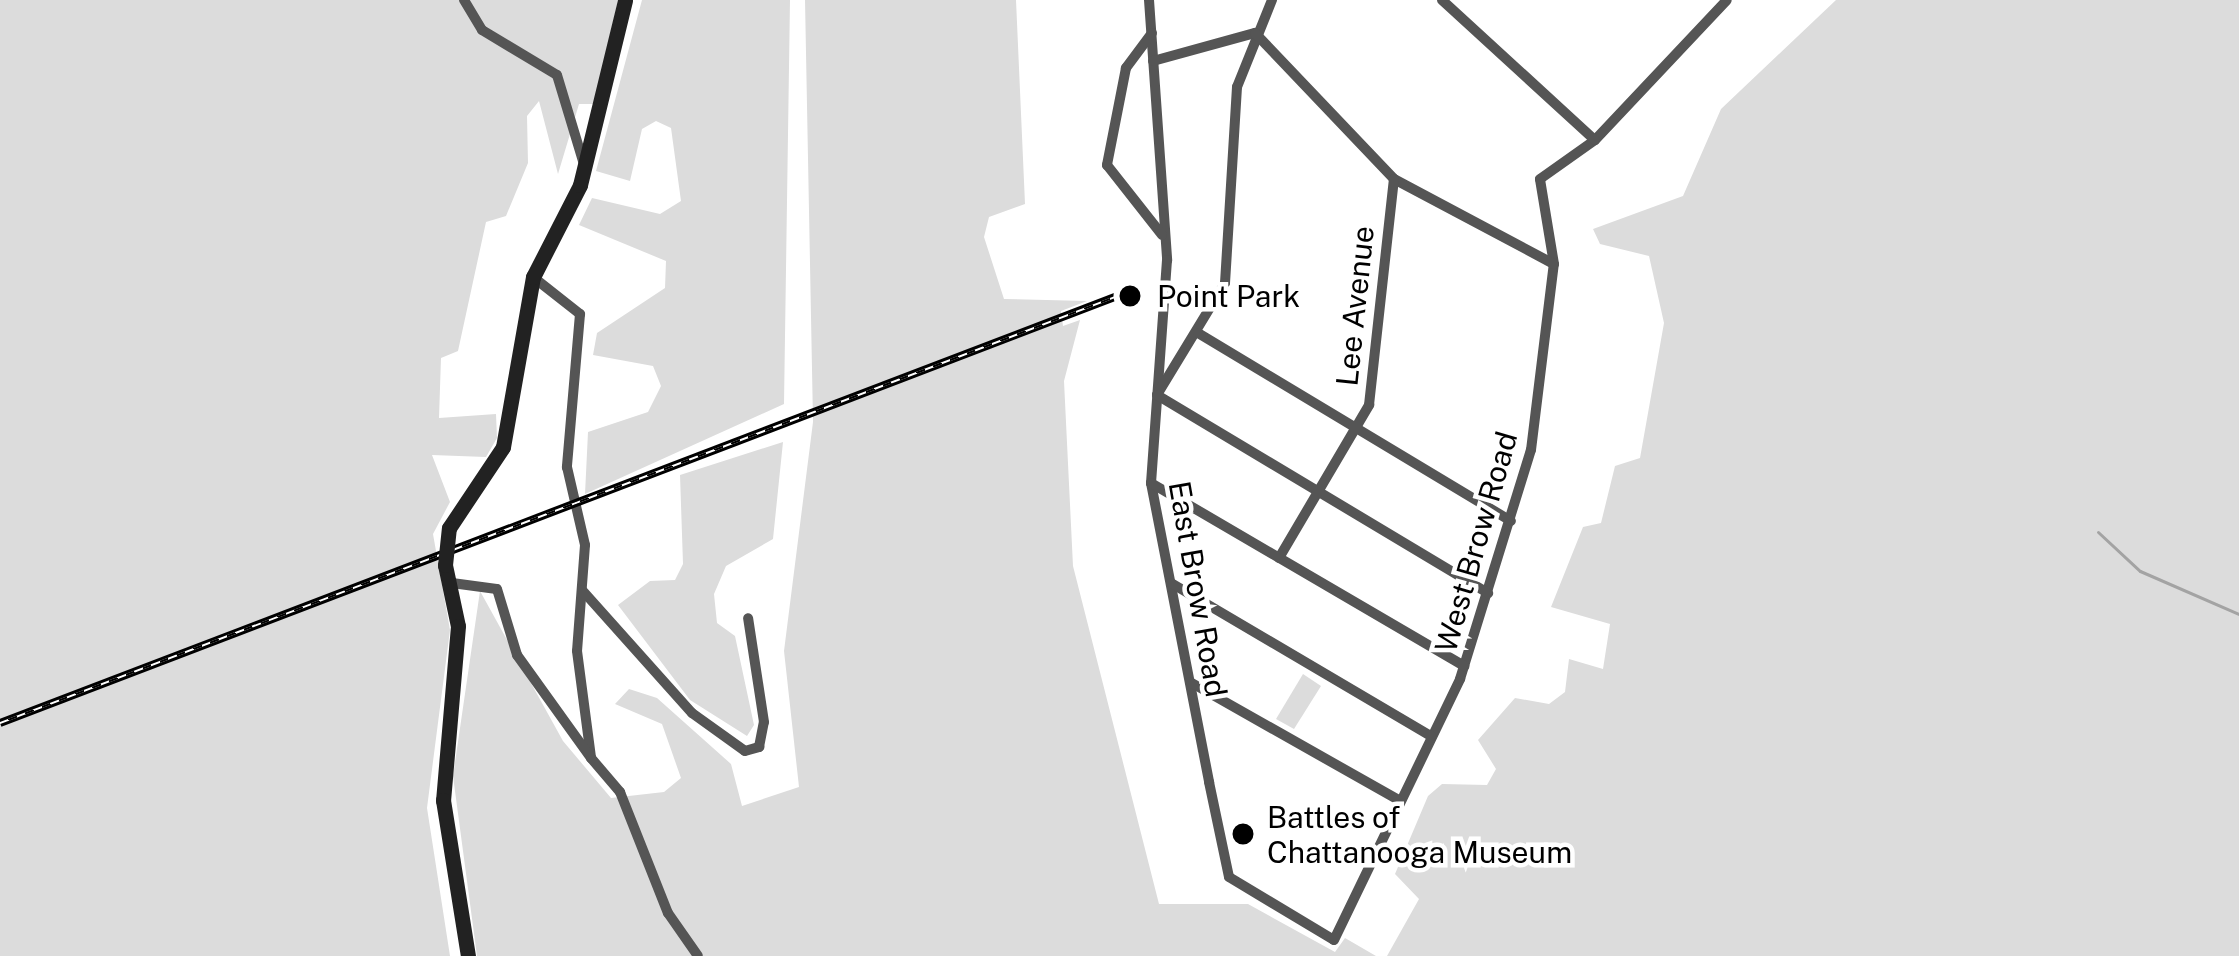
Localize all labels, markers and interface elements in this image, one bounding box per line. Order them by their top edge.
street label: Lee Avenue [1329,224,1381,388]
place label: Point Park [1157,278,1300,314]
marker: Point Park [1114,280,1146,312]
street label: West Brow Road [1427,427,1525,657]
street label: East Brow Road [1161,478,1235,700]
place label: Battles of Chattanooga Museum [1267,799,1572,870]
marker: Battles of Chattanooga Museum [1230,821,1256,847]

